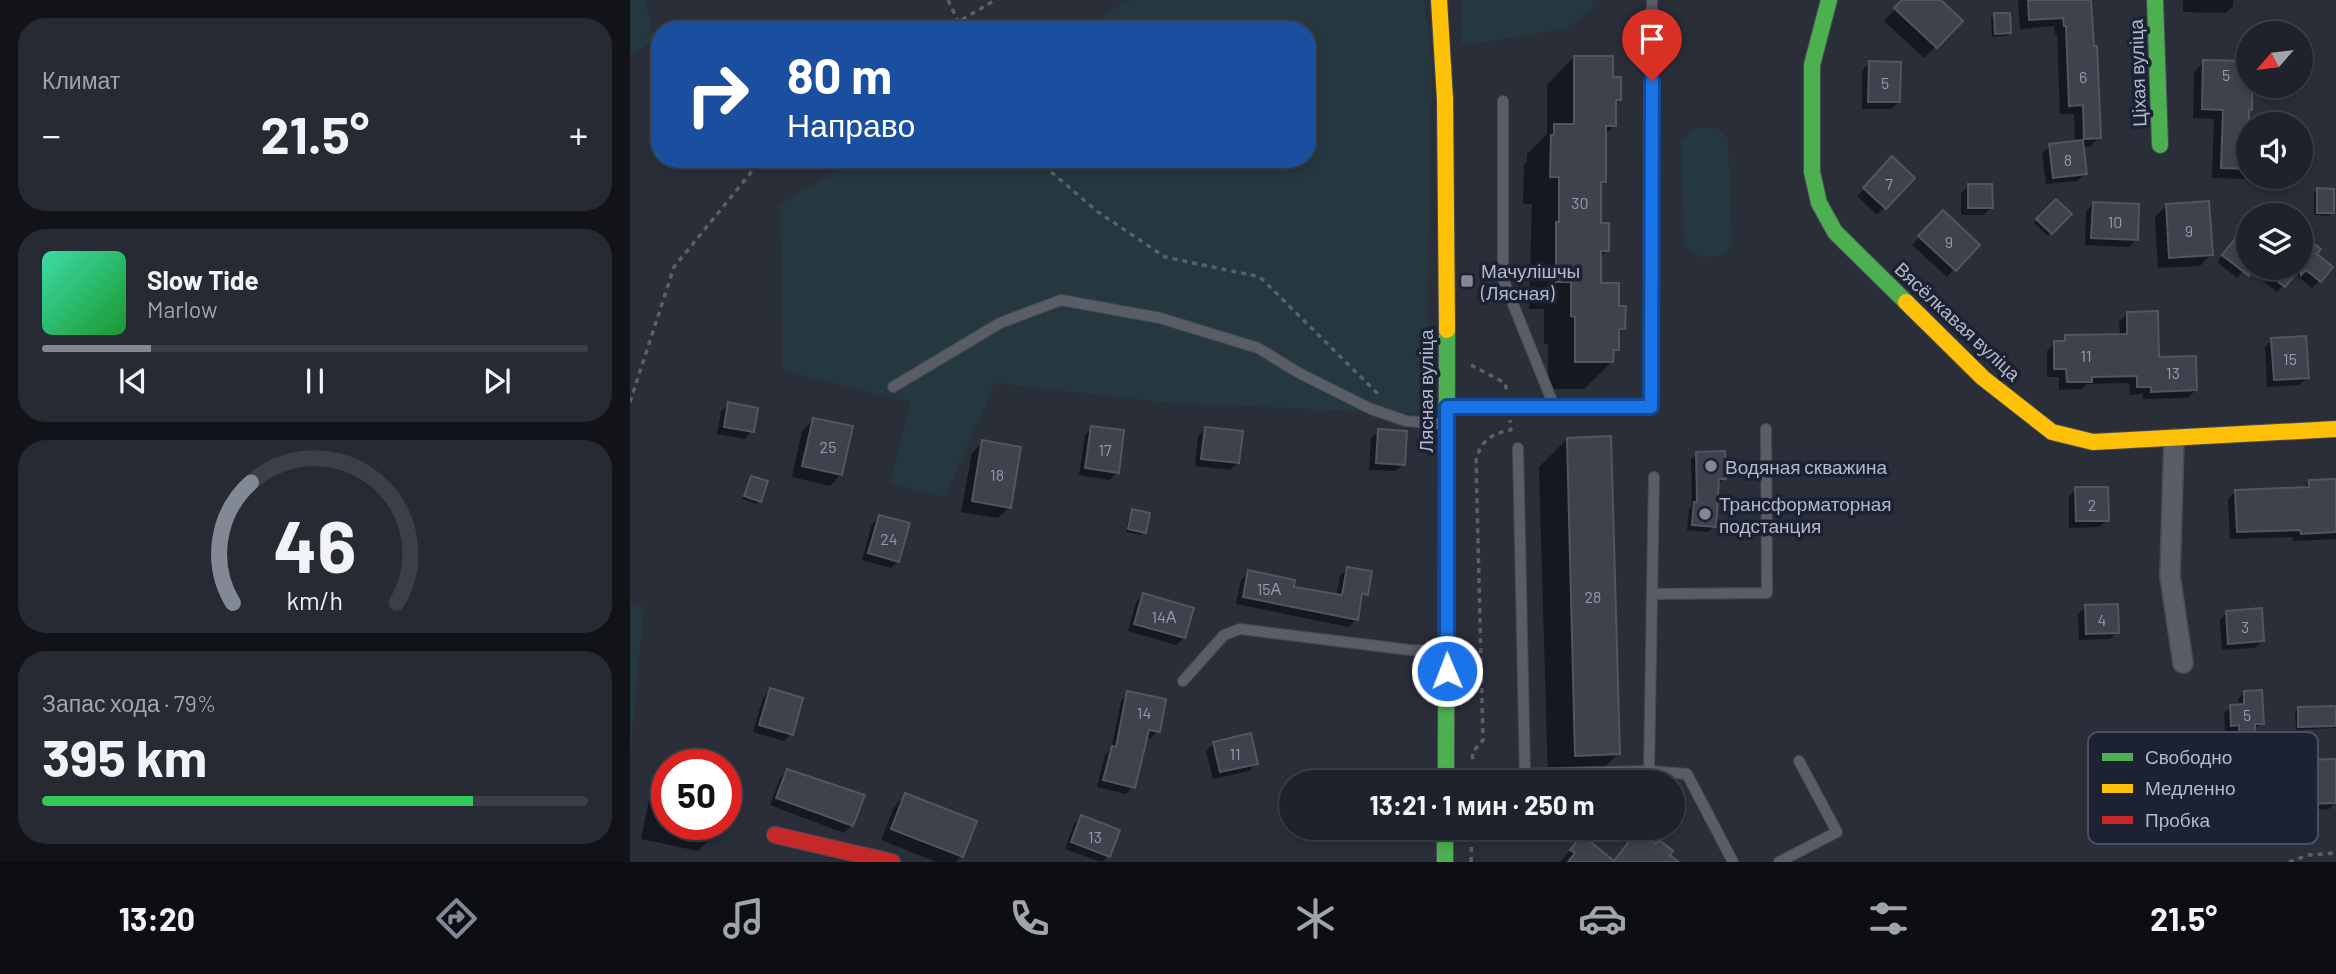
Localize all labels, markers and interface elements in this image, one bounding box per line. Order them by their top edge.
pin [1622,9,1682,81]
street label: Ціхая вуліца [2124,18,2150,127]
icon: arrive [1633,20,1671,58]
north arrow [2236,21,2314,98]
map controls [2236,21,2313,280]
text: 80 m [787,45,892,104]
icon: right [672,49,763,140]
house number: 5 [2222,65,2230,84]
text: Климат [42,66,120,94]
house number: 6 [2079,67,2087,86]
house number: 5 [1881,73,1889,92]
text: 21.5° [261,102,369,164]
text: Направо [787,105,915,143]
text: − [42,111,61,157]
text: + [569,111,588,157]
button: sound [2236,112,2313,189]
house number: 8 [2064,150,2072,169]
house number: 7 [1885,174,1893,193]
house number: 30 [1571,193,1589,212]
button: layers [2236,203,2313,280]
house number: 10 [2108,212,2122,231]
house number: 9 [2185,221,2193,240]
house number: 9 [1945,232,1953,251]
street label: Вясёлкавая вуліца [1890,257,2026,385]
place label: Мачулішчы (Лясная) [1480,259,1580,304]
text: Slow Tide [147,264,259,295]
marker: Мачулішчы (Лясная) [1459,273,1475,289]
text: Marlow [147,295,218,323]
street label: Лясная вуліца [1414,329,1437,452]
house number: 11 [2080,346,2092,365]
house number: 15 [2283,349,2297,368]
icon: previous [114,362,152,400]
icon: pause [296,362,334,400]
icon: next [478,362,516,400]
house number: 13 [2166,363,2180,382]
house number: 25 [820,437,836,456]
house number: 17 [1098,440,1112,459]
place label: Водяная скважина [1725,455,1887,478]
marker: Водяная скважина [1703,458,1719,474]
house number: 18 [990,465,1004,484]
place label: Трансформаторная подстанция [1719,492,1892,537]
house number: 2 [2088,495,2096,514]
text: 46 [273,500,357,588]
marker: Трансформаторная подстанция [1697,506,1713,522]
house number: 24 [880,529,898,548]
house number: 15А [1257,579,1282,598]
text: km/h [287,584,343,614]
house number: 28 [1585,587,1601,606]
house number: 14А [1151,607,1177,626]
house number: 4 [2098,610,2106,629]
house number: 3 [2241,617,2249,636]
position arrow [1410,634,1484,708]
text: Запас хода · 79% [42,689,216,717]
house number: 14 [1137,703,1151,722]
house number: 5 [2243,705,2251,724]
text: 395 km [42,725,207,787]
legend [2088,732,2318,844]
house number: 11 [1229,744,1241,763]
text: Свободно [2145,745,2232,768]
speed limit sign: 50 [651,749,742,840]
text: Медленно [2145,776,2235,799]
text: 13:21 · 1 мин · 250 m [1370,789,1594,820]
text: Пробка [2145,808,2210,831]
house number: 13 [1088,827,1102,846]
icon: directions [432,894,481,943]
icon: music [719,894,768,943]
icon: phone [1005,894,1054,943]
icon: climate [1291,894,1340,943]
icon: car [1578,894,1627,943]
icon: filters [1864,894,1913,943]
text: 13:20 [119,899,195,937]
text: 21.5° [2150,899,2217,937]

